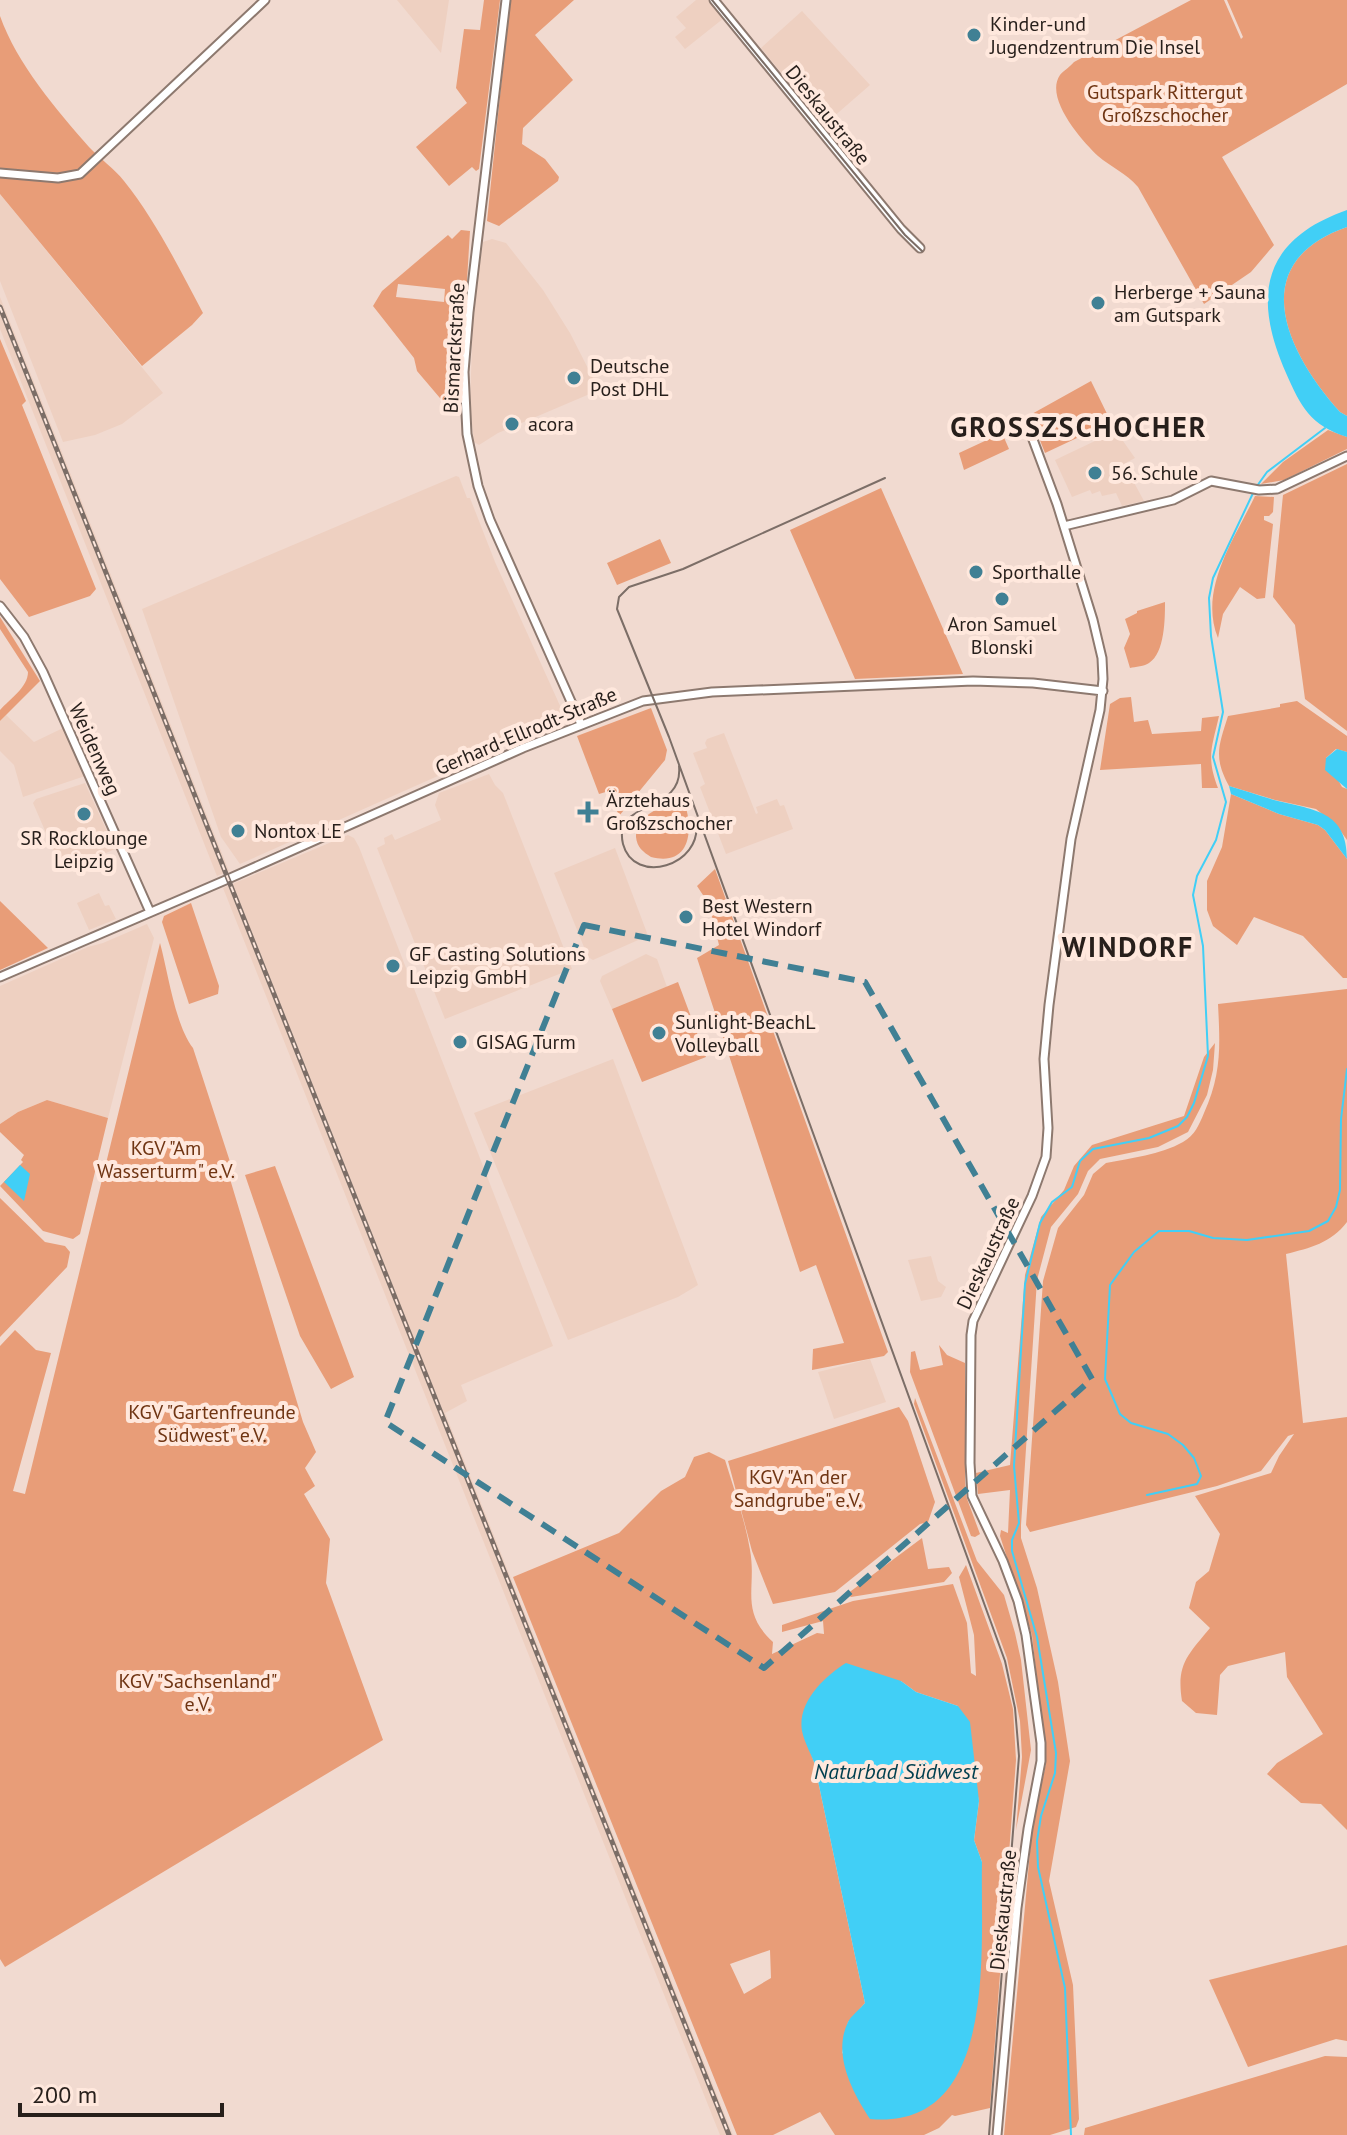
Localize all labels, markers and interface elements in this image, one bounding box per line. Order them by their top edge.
place label: Kinder-und Jugendzentrum Die Insel [989,11,1200,60]
marker: Kinder-und Jugendzentrum Die Insel [965,26,983,44]
street label: Dieskaustraße [780,60,876,170]
park label: Gutspark Rittergut Großzschocher [1087,79,1243,128]
place label: Herberge + Sauna am Gutspark [1114,279,1266,328]
street label: Bismarckstraße [438,282,470,414]
marker: Herberge + Sauna am Gutspark [1089,294,1107,312]
place label: Deutsche Post DHL [590,353,669,402]
marker: Deutsche Post DHL [565,369,583,387]
district label: GROSSZSCHOCHER [950,408,1208,445]
place label: acora [528,411,574,437]
marker: acora [503,415,521,433]
place label: 56. Schule [1111,460,1198,486]
marker: 56. Schule [1086,464,1104,482]
place label: Sporthalle [992,559,1081,585]
marker: Sporthalle [967,563,985,581]
marker: Aron Samuel Blonski [993,590,1011,608]
place label: Aron Samuel Blonski [947,611,1057,660]
street label: Gerhard-Ellrodt-Straße [431,681,621,781]
street label: Weidenweg [63,699,127,799]
place label: Ärztehaus Großzschocher [606,787,733,836]
marker: Ärztehaus Großzschocher [577,801,599,823]
marker: SR Rocklounge Leipzig [75,805,93,823]
place label: Nontox LE [254,818,342,844]
marker: Nontox LE [229,822,247,840]
place label: SR Rocklounge Leipzig [20,825,148,874]
place label: Best Western Hotel Windorf [702,893,823,942]
marker: Best Western Hotel Windorf [677,908,695,926]
district label: WINDORF [1062,928,1194,965]
place label: GF Casting Solutions Leipzig GmbH [409,941,586,990]
marker: GF Casting Solutions Leipzig GmbH [384,957,402,975]
place label: Sunlight-BeachL Volleyball [674,1009,816,1058]
marker: Sunlight-BeachL Volleyball [650,1024,668,1042]
place label: GISAG Turm [476,1029,576,1055]
marker: GISAG Turm [451,1033,469,1051]
park label: KGV "Am Wasserturm" e.V. [97,1135,235,1184]
street label: Dieskaustraße [951,1193,1025,1313]
park label: KGV "Gartenfreunde Südwest" e.V. [128,1399,296,1448]
park label: KGV "An der Sandgrube" e.V. [734,1464,862,1513]
park label: KGV "Sachsenland" e.V. [118,1668,278,1717]
water label: Naturbad Südwest [814,1757,979,1785]
street label: Dieskaustraße [984,1848,1022,1972]
scale bar [20,2067,222,2117]
text: 200 m [32,2079,97,2110]

